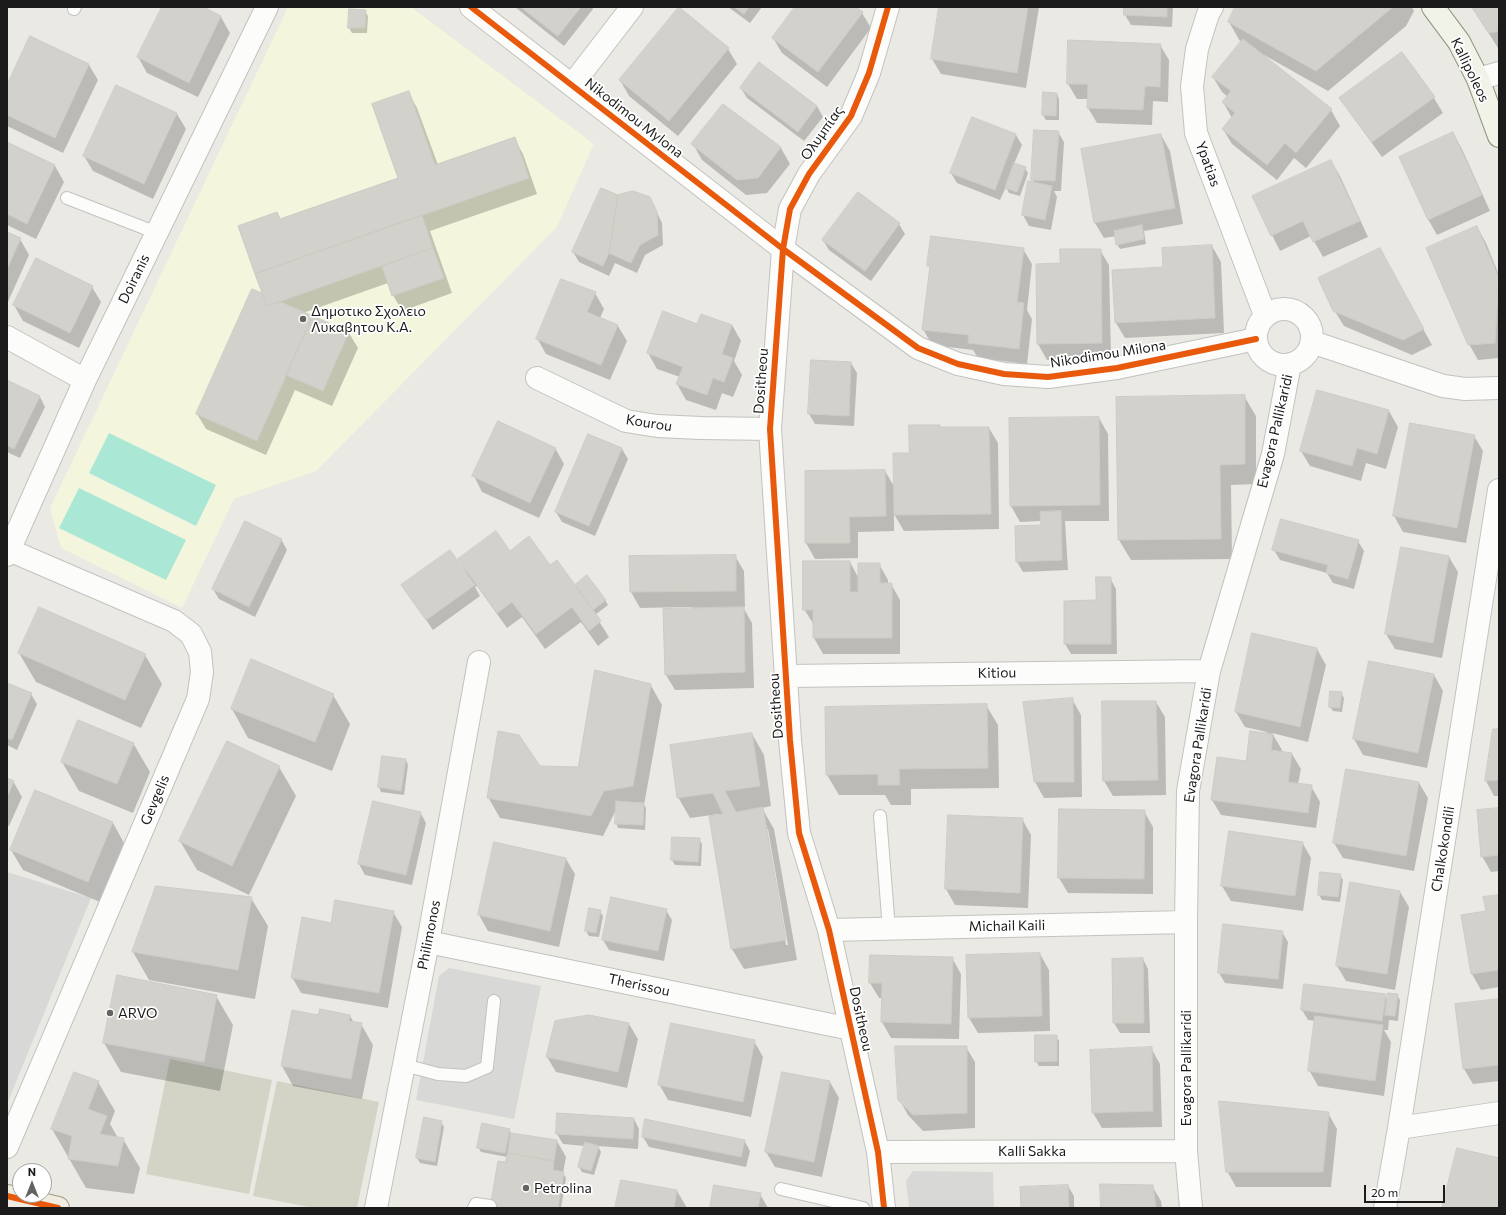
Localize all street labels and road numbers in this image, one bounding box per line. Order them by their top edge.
street label: Kallipoleos [1447,35,1493,105]
street label: Nikodimou Mylona [582,74,686,162]
street label: Ολυμπίας [797,103,847,163]
street label: Ypatias [1192,139,1224,189]
street label: Doiranis [115,251,153,307]
street label: Nikodimou Milona [1049,337,1167,371]
street label: Dositheou [750,348,772,414]
street label: Evagora Pallikaridi [1254,372,1296,490]
street label: Kourou [625,411,673,435]
street label: Kitiou [978,664,1016,682]
street label: Dositheou [765,673,787,739]
street label: Evagora Pallikaridi [1181,686,1215,804]
street label: Gevgelis [137,772,173,828]
street label: Chalkokondili [1428,805,1458,893]
street label: Philimonos [414,899,444,971]
street label: Michail Kaili [969,917,1045,935]
street label: Therissou [607,970,671,1000]
street label: Dositheou [846,985,876,1053]
street label: Evagora Pallikaridi [1178,1010,1194,1126]
street label: Kalli Sakka [998,1143,1066,1159]

